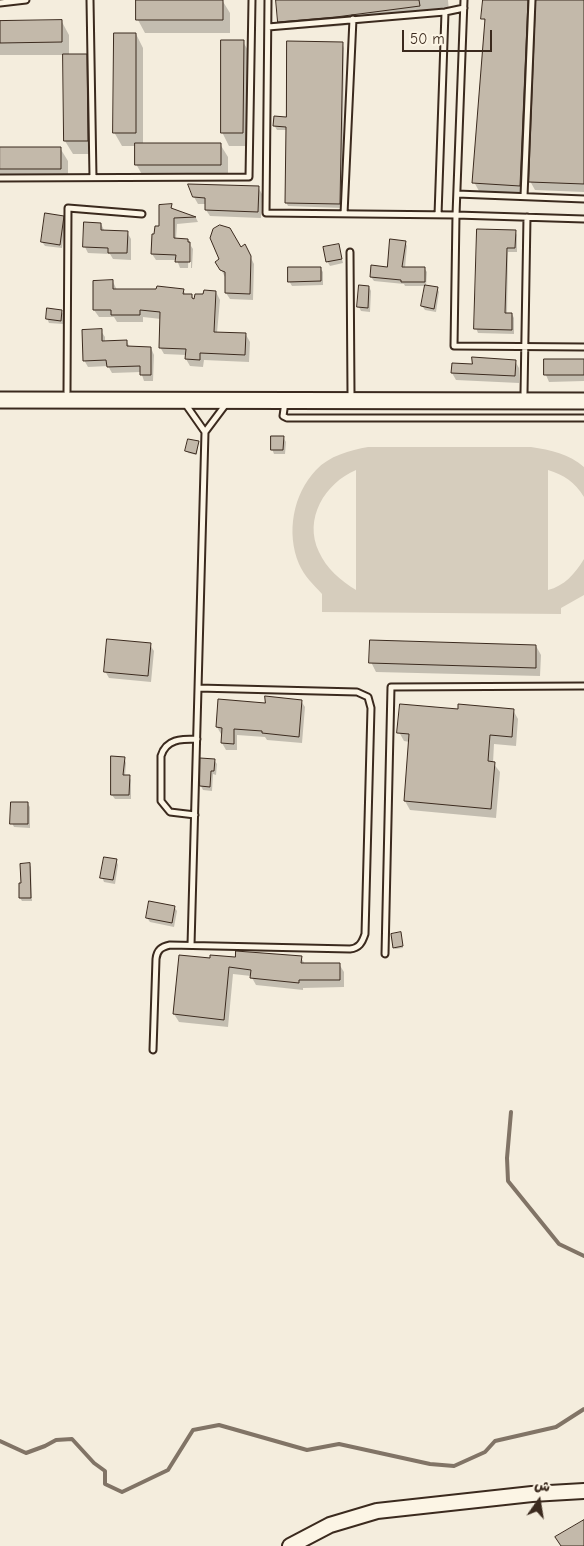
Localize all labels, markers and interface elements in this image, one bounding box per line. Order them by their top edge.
scale bar [404,20,494,52]
text: 50 m [410,30,445,48]
north arrow [514,1476,564,1526]
text: ش [533,1476,552,1496]

